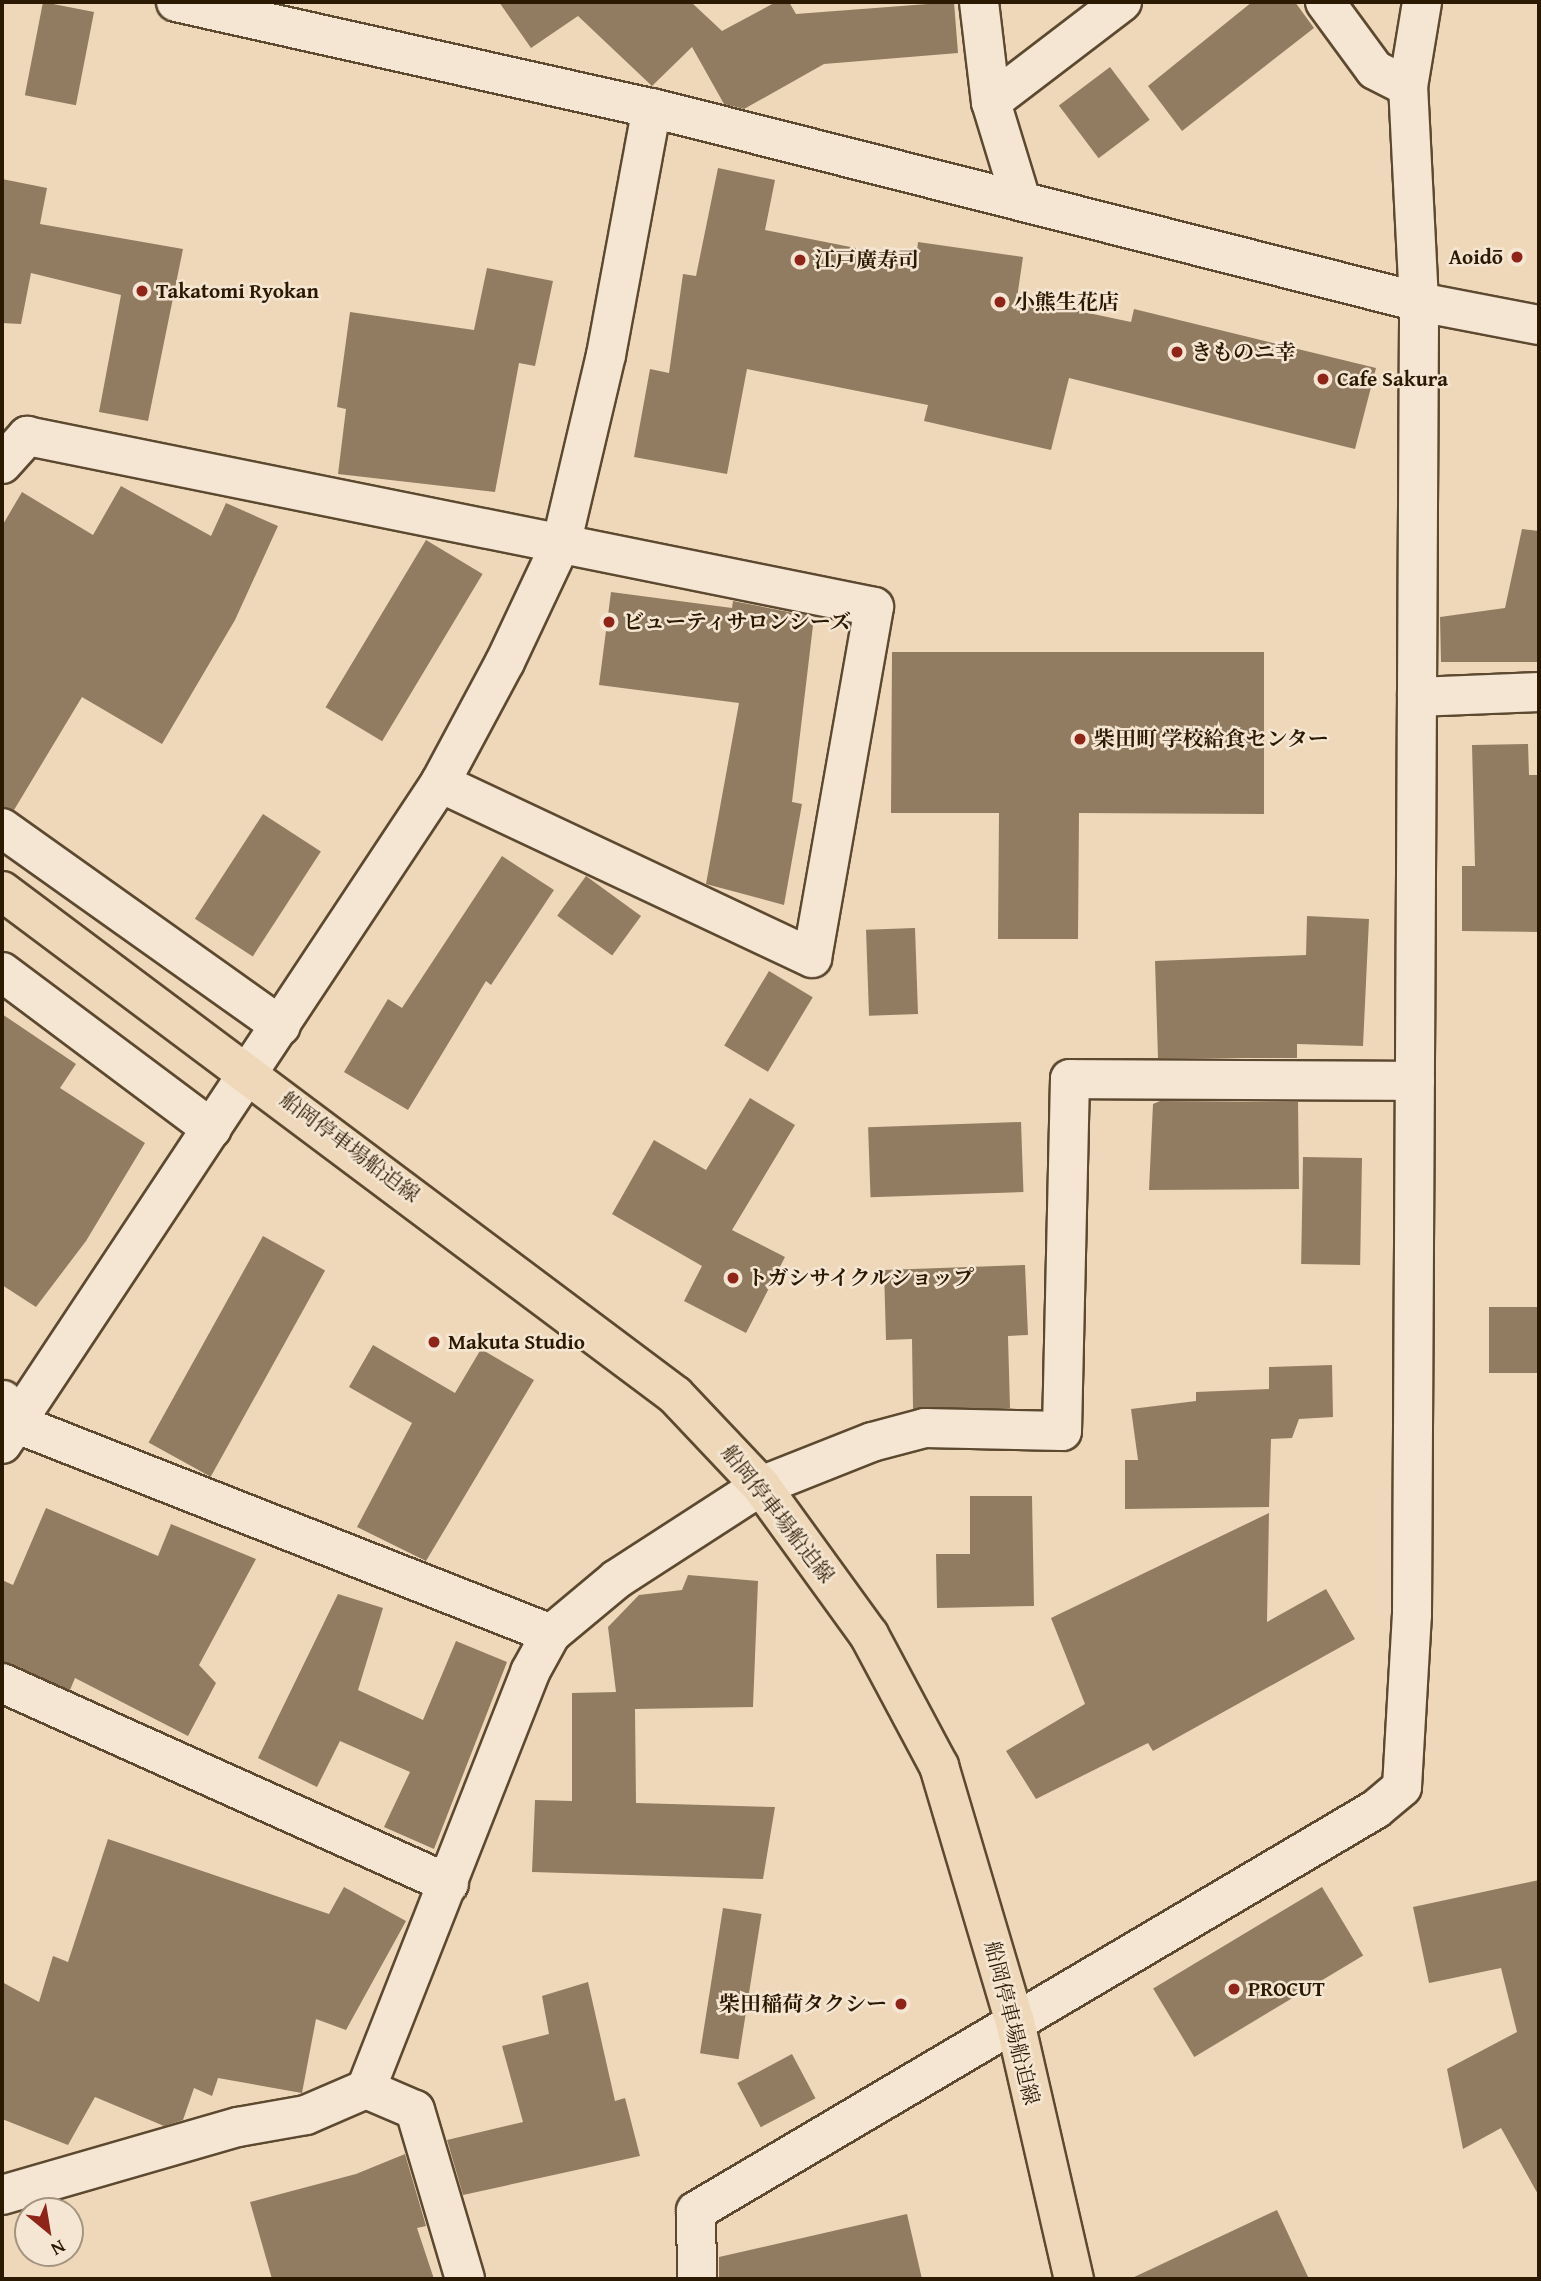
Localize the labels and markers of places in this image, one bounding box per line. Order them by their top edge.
place label: Aoidō [1449,244,1503,270]
place label: 江戸廣寿司 [814,247,919,273]
marker: Aoidō [1509,249,1525,265]
marker: 江戸廣寿司 [792,252,808,268]
place label: Takatomi Ryokan [156,278,319,304]
marker: Takatomi Ryokan [134,283,150,299]
place label: 小熊生花店 [1014,289,1119,315]
marker: 小熊生花店 [992,294,1008,310]
place label: きものニ幸 [1191,339,1296,365]
marker: きものニ幸 [1169,344,1185,360]
place label: Cafe Sakura [1337,366,1448,392]
marker: Cafe Sakura [1315,371,1331,387]
place label: ビューティサロンシーズ [623,609,854,635]
marker: ビューティサロンシーズ [601,614,617,630]
place label: 柴田町 学校給食センター [1094,726,1330,752]
marker: 柴田町 学校給食センター [1072,731,1088,747]
place label: トガシサイクルショップ [747,1265,978,1291]
marker: トガシサイクルショップ [725,1270,741,1286]
place label: Makuta Studio [448,1329,585,1355]
marker: Makuta Studio [426,1334,442,1350]
place label: PROCUT [1248,1976,1325,2002]
marker: PROCUT [1226,1981,1242,1997]
place label: 柴田稲荷タクシー [719,1991,887,2017]
marker: 柴田稲荷タクシー [893,1996,909,2012]

